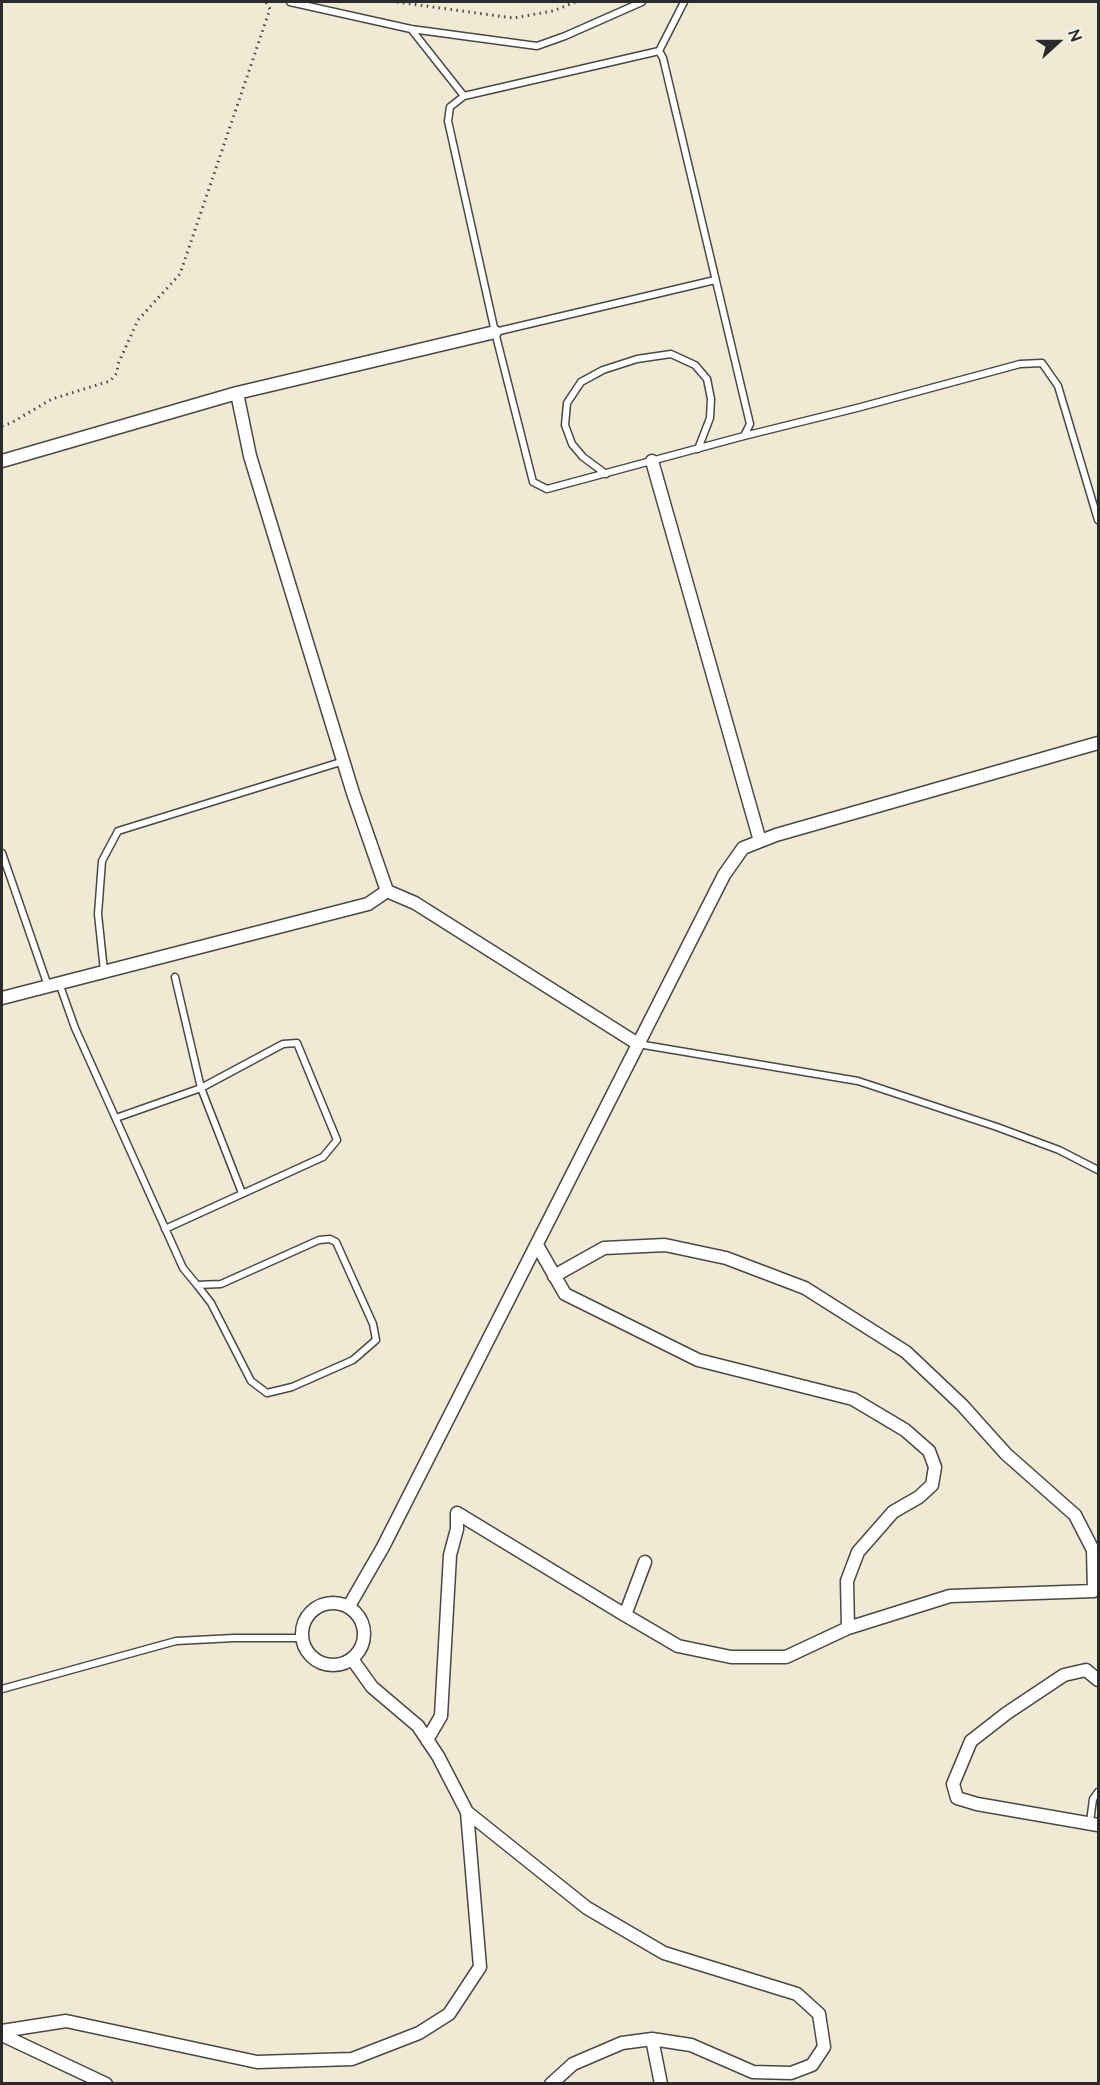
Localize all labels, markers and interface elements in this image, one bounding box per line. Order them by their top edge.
north arrow [1028,12,1088,72]
text: N [1063,27,1087,44]

